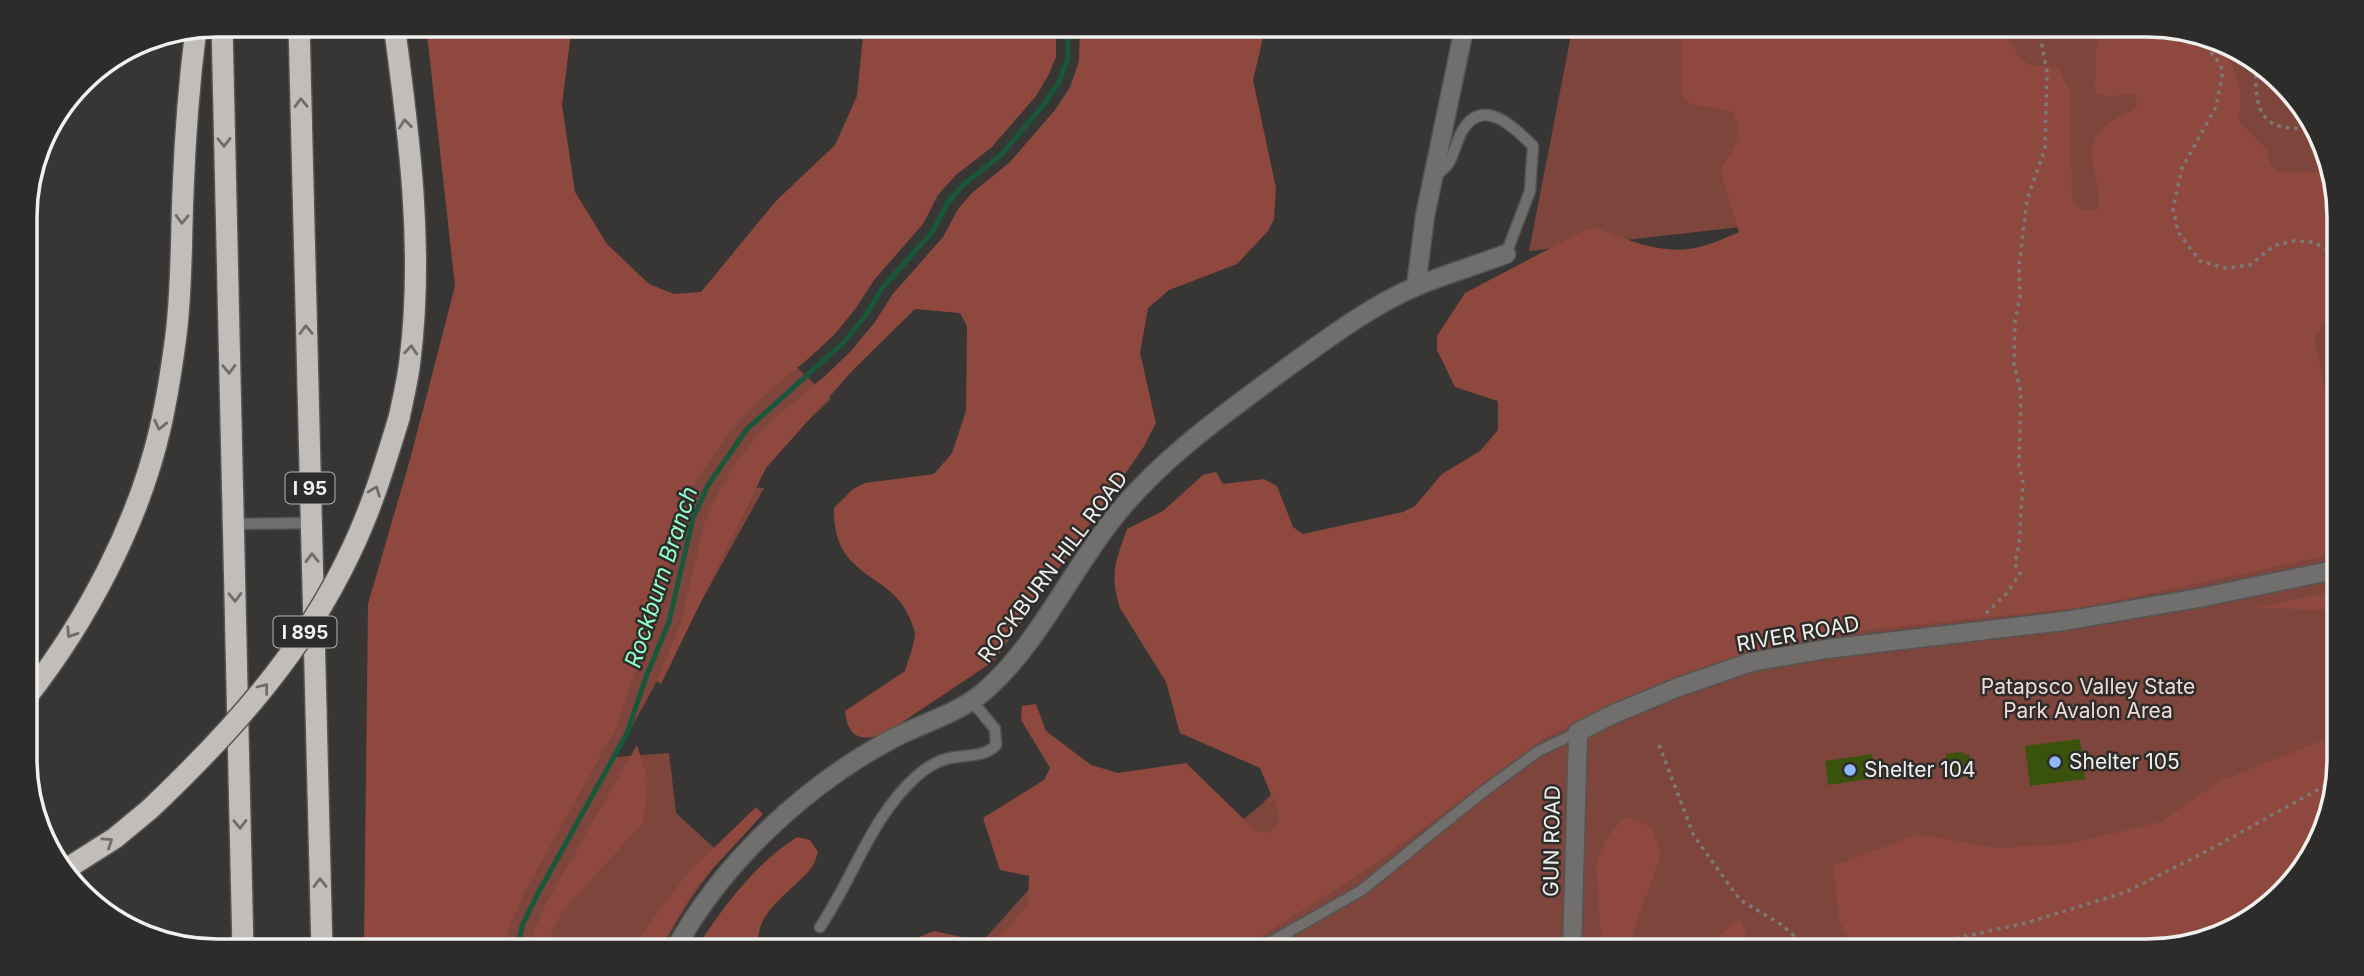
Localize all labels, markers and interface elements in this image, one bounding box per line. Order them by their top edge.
one-way arrow [293,97,309,108]
one-way arrow [398,118,413,129]
one-way arrow [217,136,232,147]
one-way arrow [174,214,189,225]
one-way arrow [299,325,314,336]
one-way arrow [403,345,418,356]
one-way arrow [222,364,237,375]
one-way arrow [154,419,169,431]
street label: ROCKBURN HILL ROAD [972,466,1133,667]
road number: I 95 [286,472,334,503]
water label: Rockburn Branch [619,483,703,671]
one-way arrow [367,486,381,498]
one-way arrow [304,552,320,563]
one-way arrow [227,591,242,602]
street label: RIVER ROAD [1735,610,1861,657]
road number: I 895 [274,617,336,648]
one-way arrow [67,625,79,638]
park label: Patapsco Valley State Park Avalon Area [1981,674,2195,723]
one-way arrow [256,684,269,696]
place label: Shelter 105 [2069,749,2180,774]
marker: Shelter 105 [2047,754,2063,770]
place label: Shelter 104 [1864,757,1976,782]
marker: Shelter 104 [1842,762,1858,778]
street label: GUN ROAD [1538,785,1565,897]
one-way arrow [232,819,248,830]
one-way arrow [100,838,113,851]
one-way arrow [312,877,328,888]

